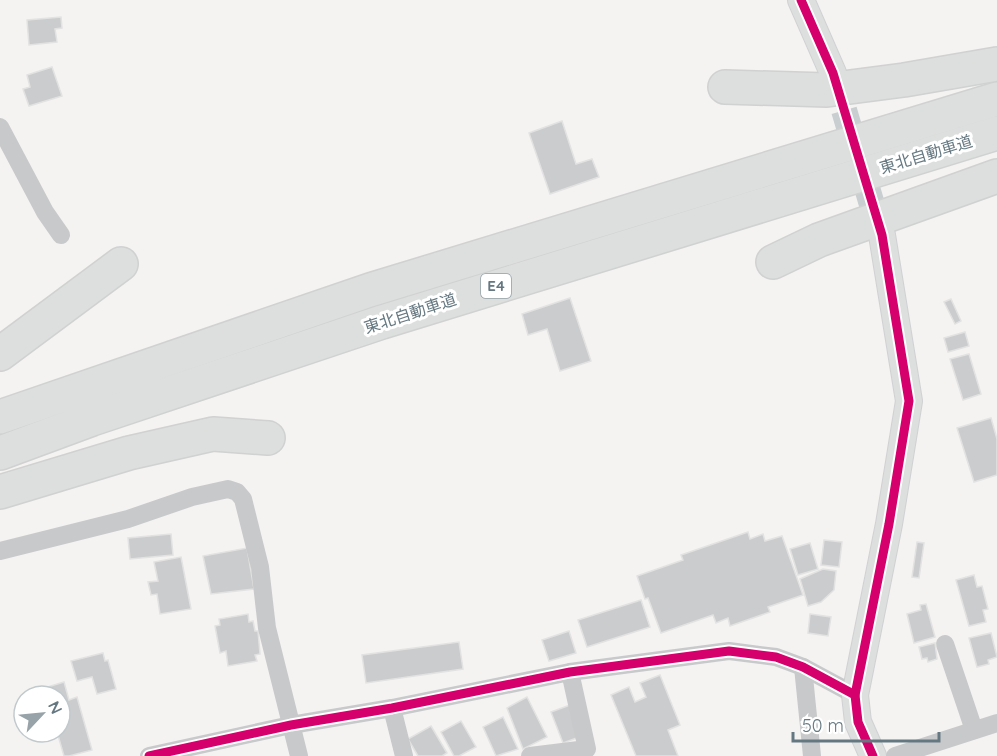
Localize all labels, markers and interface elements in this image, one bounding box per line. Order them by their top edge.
street label: 東北自動車道 [877,130,975,178]
road number: E4 [481,274,511,298]
street label: 東北自動車道 [361,289,459,337]
north arrow [12,684,72,744]
text: N [44,698,67,717]
scale bar [793,705,938,743]
text: 50 m [802,714,844,737]

